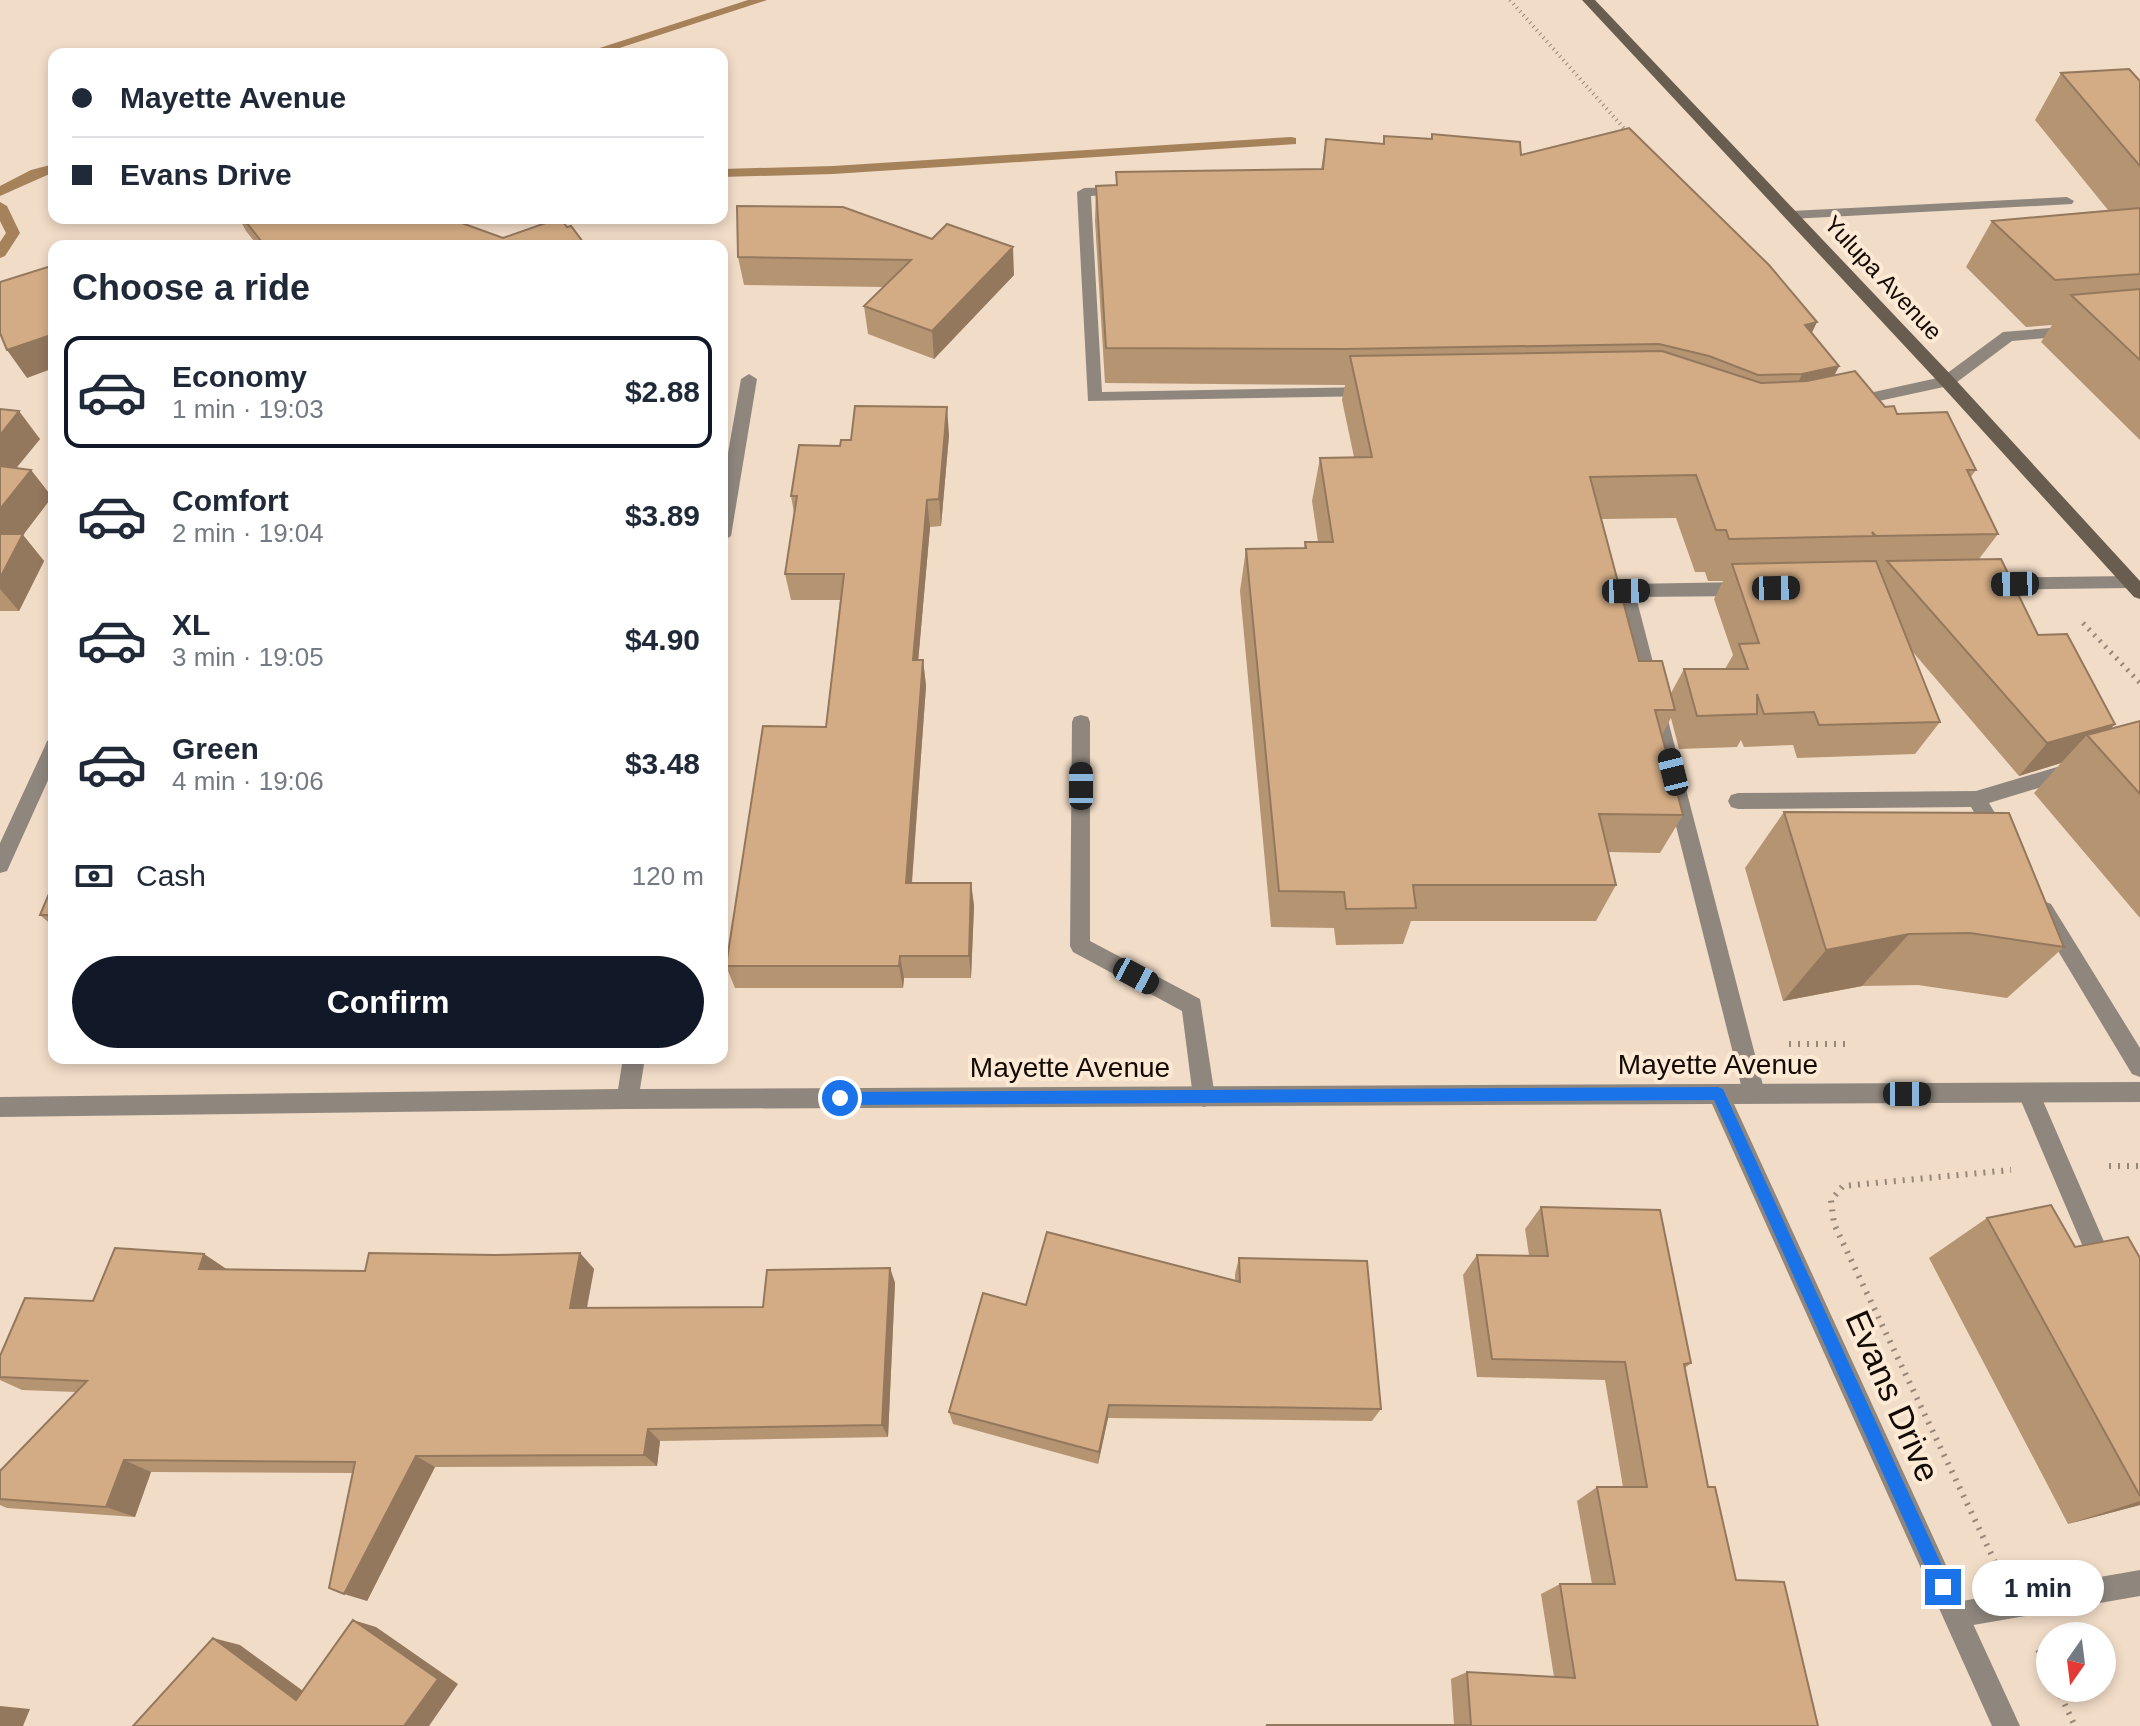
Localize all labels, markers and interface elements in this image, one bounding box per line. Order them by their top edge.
text: Mayette Avenue [120,81,346,114]
text: Evans Drive [120,158,292,191]
street label: Yulupa Avenue [1819,210,1948,345]
text: Choose a ride [72,267,310,308]
icon: car [76,356,148,428]
text: Economy [172,360,307,393]
text: $2.88 [625,375,700,408]
text: 1 min · 19:03 [172,394,324,424]
icon: car [76,480,148,552]
text: Comfort [172,484,289,517]
text: $3.89 [625,499,700,532]
text: 2 min · 19:04 [172,518,324,548]
car [1991,572,2039,596]
car [1752,576,1800,600]
car [1602,579,1650,603]
icon: car [76,604,148,676]
text: XL [172,608,210,641]
text: $4.90 [625,623,700,656]
text: 3 min · 19:05 [172,642,324,672]
icon: car [76,728,148,800]
text: Green [172,732,259,765]
car [1656,746,1690,798]
text: $3.48 [625,747,700,780]
car [1069,762,1093,810]
text: 4 min · 19:06 [172,766,324,796]
icon: cash [72,854,116,898]
text: Cash [136,859,206,892]
text: 120 m [632,861,704,891]
car [1109,954,1163,998]
button: Confirm [72,956,704,1048]
street label: Mayette Avenue [1618,1049,1818,1080]
street label: Mayette Avenue [970,1052,1170,1083]
route start [822,1080,858,1116]
car [1883,1082,1931,1106]
street label: Evans Drive [1838,1305,1948,1487]
callout: 1 min [1971,1559,2103,1615]
route end [1925,1569,1961,1605]
text: 1 min [2004,1573,2072,1603]
north arrow [2036,1622,2116,1702]
map controls [2036,1622,2116,1702]

